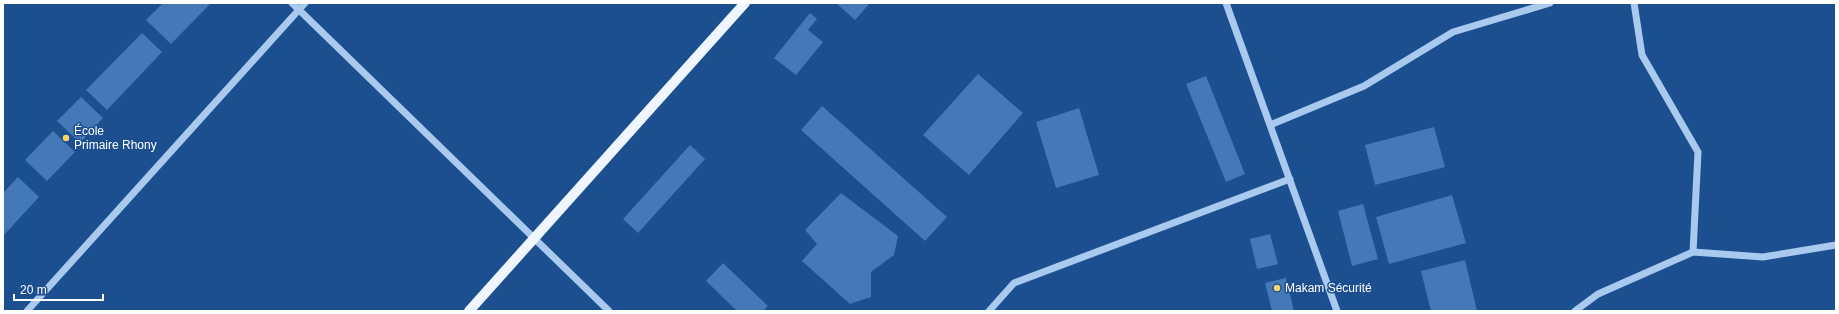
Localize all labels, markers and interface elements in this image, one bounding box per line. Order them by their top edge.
place label: École Primaire Rhony [74,123,157,152]
marker: École Primaire Rhony [61,133,71,143]
scale bar [14,276,103,302]
place label: Makam Sécurité [1285,281,1372,295]
text: 20 m [20,283,47,297]
marker: Makam Sécurité [1272,283,1282,293]

